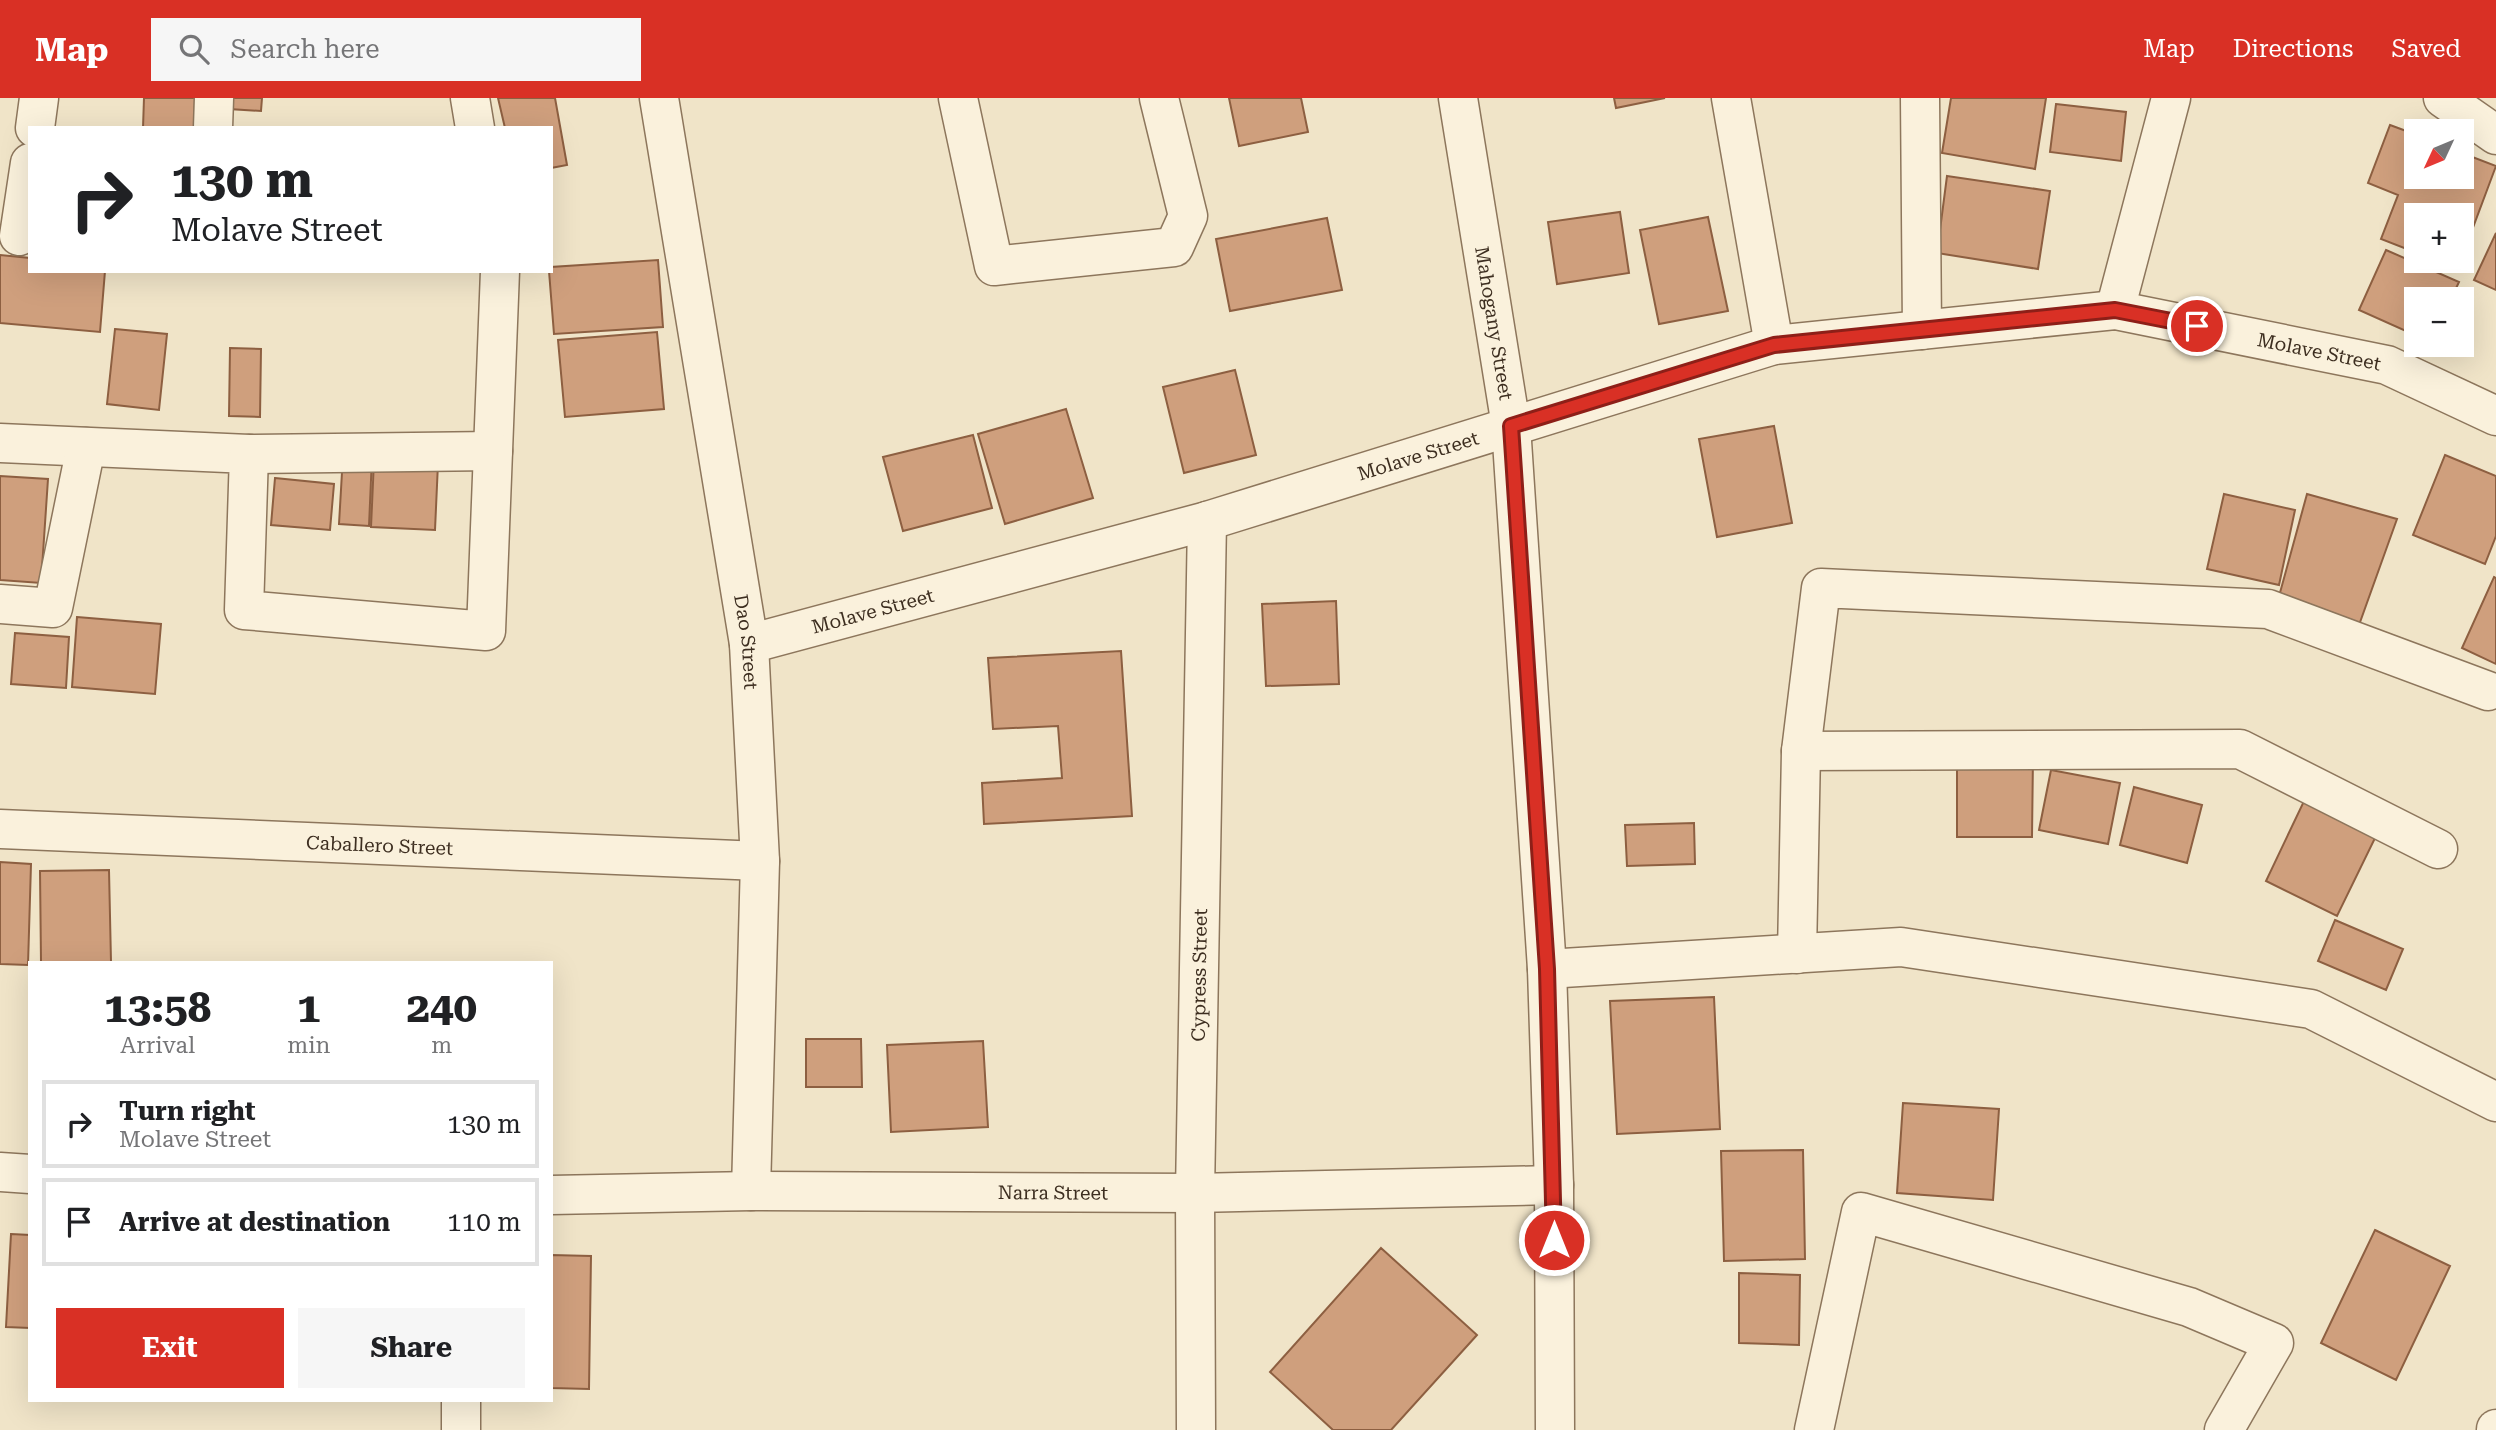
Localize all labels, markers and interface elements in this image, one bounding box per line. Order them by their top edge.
search box [151,18,641,81]
text: Map [35,30,109,69]
icon: search [175,30,213,68]
text: Search here [231,34,380,64]
text: Map [2143,35,2195,63]
text: Directions [2233,35,2353,63]
text: Saved [2391,35,2461,63]
north arrow [2404,119,2474,189]
map controls [2404,119,2474,357]
text: 130 m [171,152,313,209]
icon: right [56,154,147,245]
button: + [2404,203,2474,273]
text: Molave Street [171,211,383,249]
street label: Mahogany Street [1471,244,1518,402]
button: − [2404,287,2474,357]
pin [2167,296,2227,356]
icon: arrive [2178,307,2216,345]
street label: Molave Street [2255,328,2383,375]
street label: Molave Street [1354,426,1481,485]
street label: Molave Street [809,583,936,638]
street label: Dao Street [729,593,763,690]
street label: Caballero Street [306,830,454,860]
street label: Cypress Street [1186,908,1212,1042]
text: 13:58 [104,983,211,1032]
text: 1 [297,983,321,1032]
text: 240 [406,983,477,1032]
text: Arrival [120,1032,195,1059]
text: min [287,1032,330,1059]
text: m [431,1032,452,1059]
text: Turn right [119,1096,255,1126]
icon: right [60,1105,98,1143]
text: 130 m [447,1109,521,1139]
text: Molave Street [119,1126,271,1153]
street label: Narra Street [998,1181,1108,1204]
icon: arrive [60,1203,98,1241]
position arrow [1517,1203,1591,1277]
text: Arrive at destination [119,1207,390,1237]
text: 110 m [447,1207,521,1237]
button: Exit [56,1308,284,1388]
button: Share [298,1308,525,1388]

